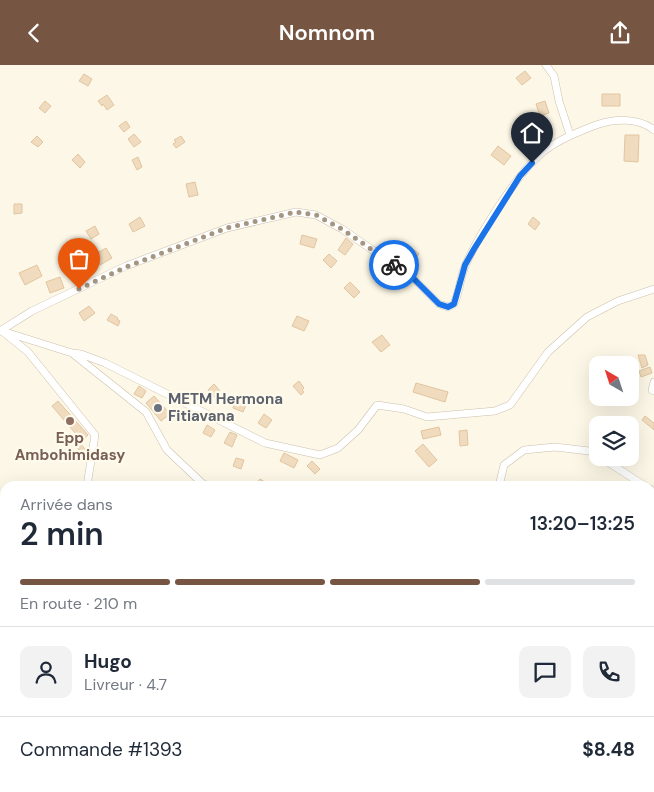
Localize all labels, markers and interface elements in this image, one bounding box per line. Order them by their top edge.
text: Nomnom [279,18,375,47]
icon: back [20,19,48,47]
icon: share [606,19,634,47]
pin [511,112,553,163]
icon: home [518,119,546,147]
pin [58,238,100,289]
courier [369,240,419,290]
icon: bag [65,245,93,273]
icon: bike [380,251,408,279]
north arrow [589,356,639,406]
map controls [589,356,639,466]
place label: METM Hermona Fitiavana [168,389,283,426]
marker: METM Hermona Fitiavana [152,402,164,414]
marker: Epp Ambohimidasy [64,415,76,427]
button: layers [589,416,639,466]
place label: Epp Ambohimidasy [15,428,125,465]
text: Arrivée dans [20,494,113,515]
text: 13:20–13:25 [530,511,635,536]
text: 2 min [20,513,104,555]
text: En route · 210 m [20,593,137,614]
button: person [20,646,72,698]
button: chat [519,646,571,698]
button: phone [583,646,635,698]
text: Hugo [84,649,132,674]
text: Livreur · 4.7 [84,674,167,695]
text: Commande #1393 [20,737,182,762]
text: $8.48 [582,737,635,762]

